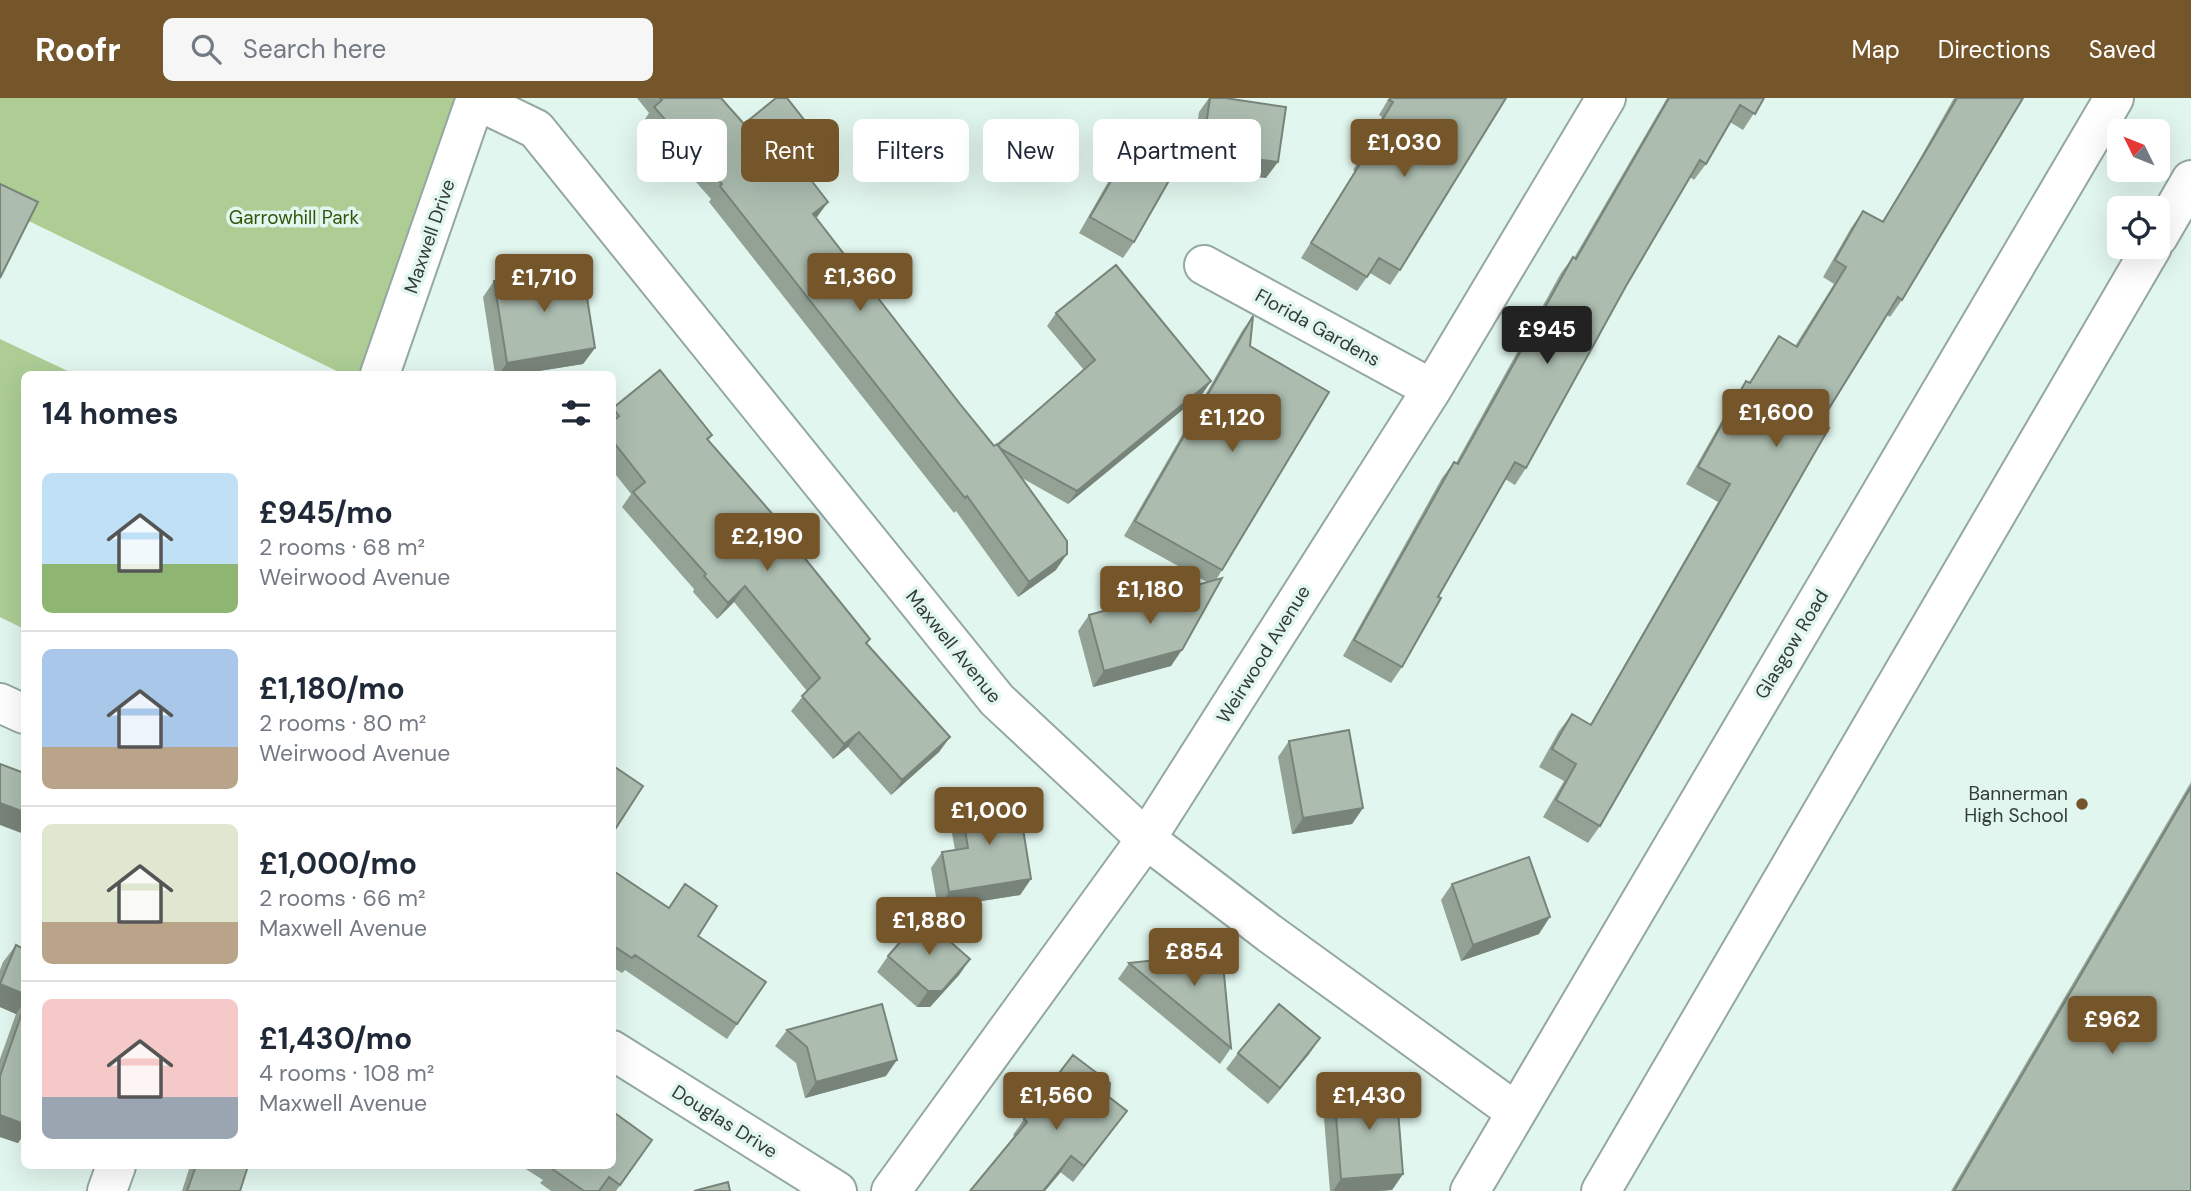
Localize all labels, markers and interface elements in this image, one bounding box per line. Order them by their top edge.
search box [163,18,653,81]
text: Roofr [35,28,121,71]
icon: search [187,30,225,68]
text: Search here [243,32,386,66]
text: Map [1852,34,1900,65]
text: Directions [1938,34,2051,65]
text: Saved [2089,34,2156,65]
chip: Buy [637,119,727,182]
chip: Rent [741,119,839,182]
chip: Filters [853,119,969,182]
chip: New [983,119,1079,182]
chip: Apartment [1093,119,1261,182]
north arrow [2107,119,2170,182]
map controls [2107,119,2170,259]
pin: £1,030 [1347,120,1461,179]
text: £1,030 [1367,127,1441,157]
street label: Maxwell Drive [398,176,461,297]
button: locate [2107,196,2170,259]
park label: Garrowhill Park [229,205,360,230]
pin: £1,710 [487,254,601,314]
pin: £1,360 [803,254,917,313]
text: £1,360 [823,261,897,291]
text: £1,710 [511,262,577,292]
street label: Florida Gardens [1251,283,1385,372]
pin: £945 [1506,306,1588,366]
text: £945 [1518,314,1576,344]
pin: £1,600 [1719,390,1833,449]
text: 14 homes [42,394,179,433]
icon: filters [557,394,595,432]
pin: £1,120 [1175,394,1289,454]
text: £1,600 [1738,397,1814,427]
text: £1,120 [1199,402,1265,432]
text: £945/mo [259,493,393,532]
icon: home [98,501,182,585]
pin: £2,190 [710,514,824,573]
text: £2,190 [731,521,803,551]
text: 2 rooms · 68 m² [259,532,425,562]
text: Weirwood Avenue [259,562,450,592]
pin: £1,180 [1093,566,1207,626]
text: £1,180 [1116,574,1184,604]
street label: Weirwood Avenue [1211,581,1316,728]
street label: Maxwell Avenue [900,585,1007,708]
street label: Glasgow Road [1749,585,1834,704]
text: £1,180/mo [259,669,405,708]
icon: home [98,677,182,761]
text: 2 rooms · 80 m² [259,708,426,738]
text: Weirwood Avenue [259,738,450,768]
place label: Bannerman High School [1964,781,2068,828]
pin: £1,000 [932,788,1046,847]
text: £1,000 [950,795,1028,825]
marker: Bannerman High School [2074,796,2090,812]
text: £1,000/mo [259,844,417,883]
icon: home [98,852,182,936]
text: 2 rooms · 66 m² [259,883,426,913]
pin: £1,880 [872,898,986,957]
text: £1,880 [892,905,966,935]
text: Maxwell Avenue [259,913,427,943]
pin: £854 [1153,928,1235,988]
text: £854 [1165,936,1223,966]
pin: £962 [2071,996,2153,1056]
text: £962 [2084,1004,2140,1034]
text: £1,430/mo [259,1019,412,1058]
icon: home [98,1027,182,1111]
text: 4 rooms · 108 m² [259,1058,434,1088]
pin: £1,560 [999,1072,1113,1132]
pin: £1,430 [1312,1072,1426,1132]
street label: Douglas Drive [667,1079,782,1164]
text: £1,560 [1019,1080,1093,1110]
text: £1,430 [1332,1080,1406,1110]
text: Maxwell Avenue [259,1088,427,1118]

